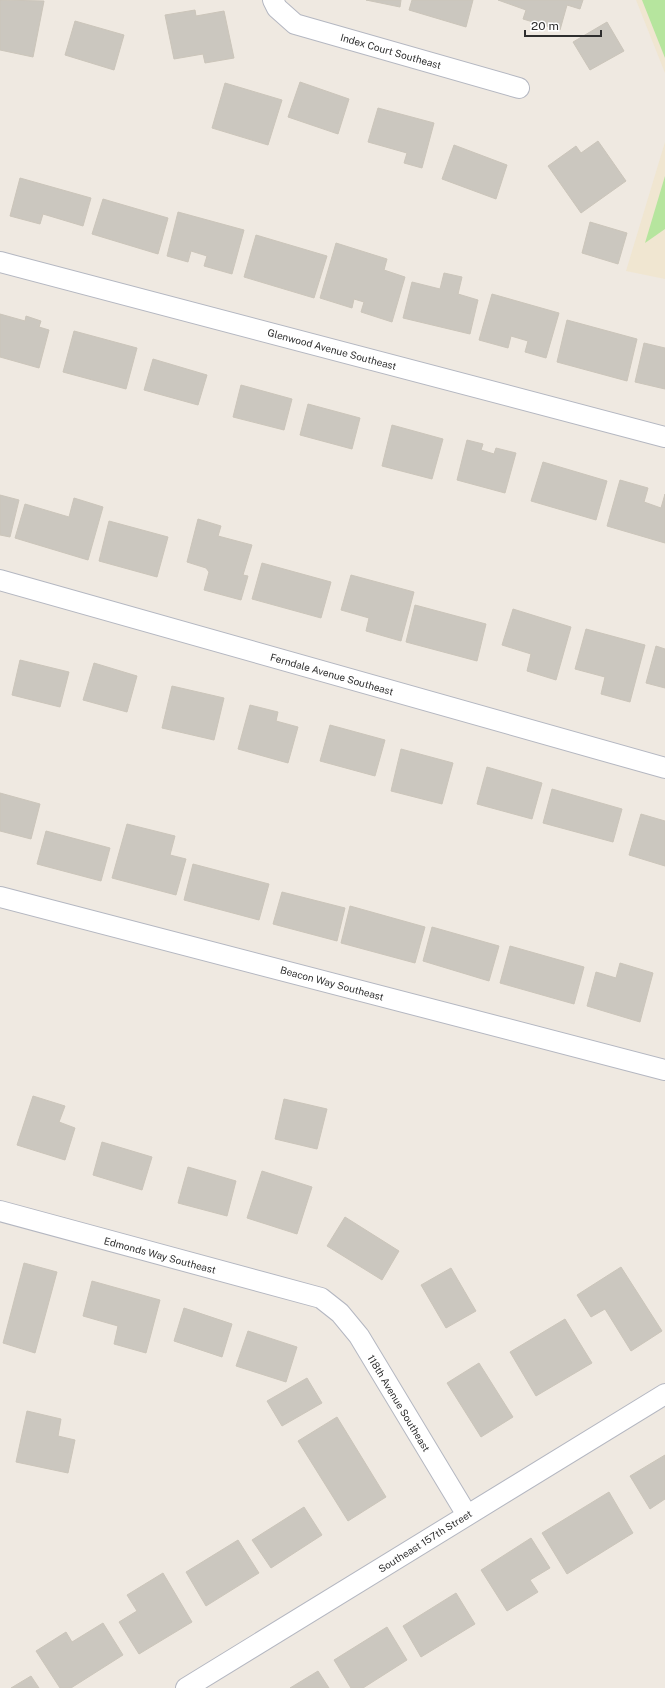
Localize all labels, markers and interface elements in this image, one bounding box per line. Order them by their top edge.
scale bar [525,12,601,38]
text: 20 m [531,19,559,33]
street label: Index Court Southeast [339,31,443,71]
street label: Glenwood Avenue Southeast [266,326,398,372]
street label: Ferndale Avenue Southeast [269,651,395,697]
street label: Beacon Way Southeast [279,963,385,1003]
street label: Edmonds Way Southeast [103,1234,217,1276]
street label: 118th Avenue Southeast [365,1352,433,1454]
street label: Southeast 157th Street [376,1507,474,1575]

